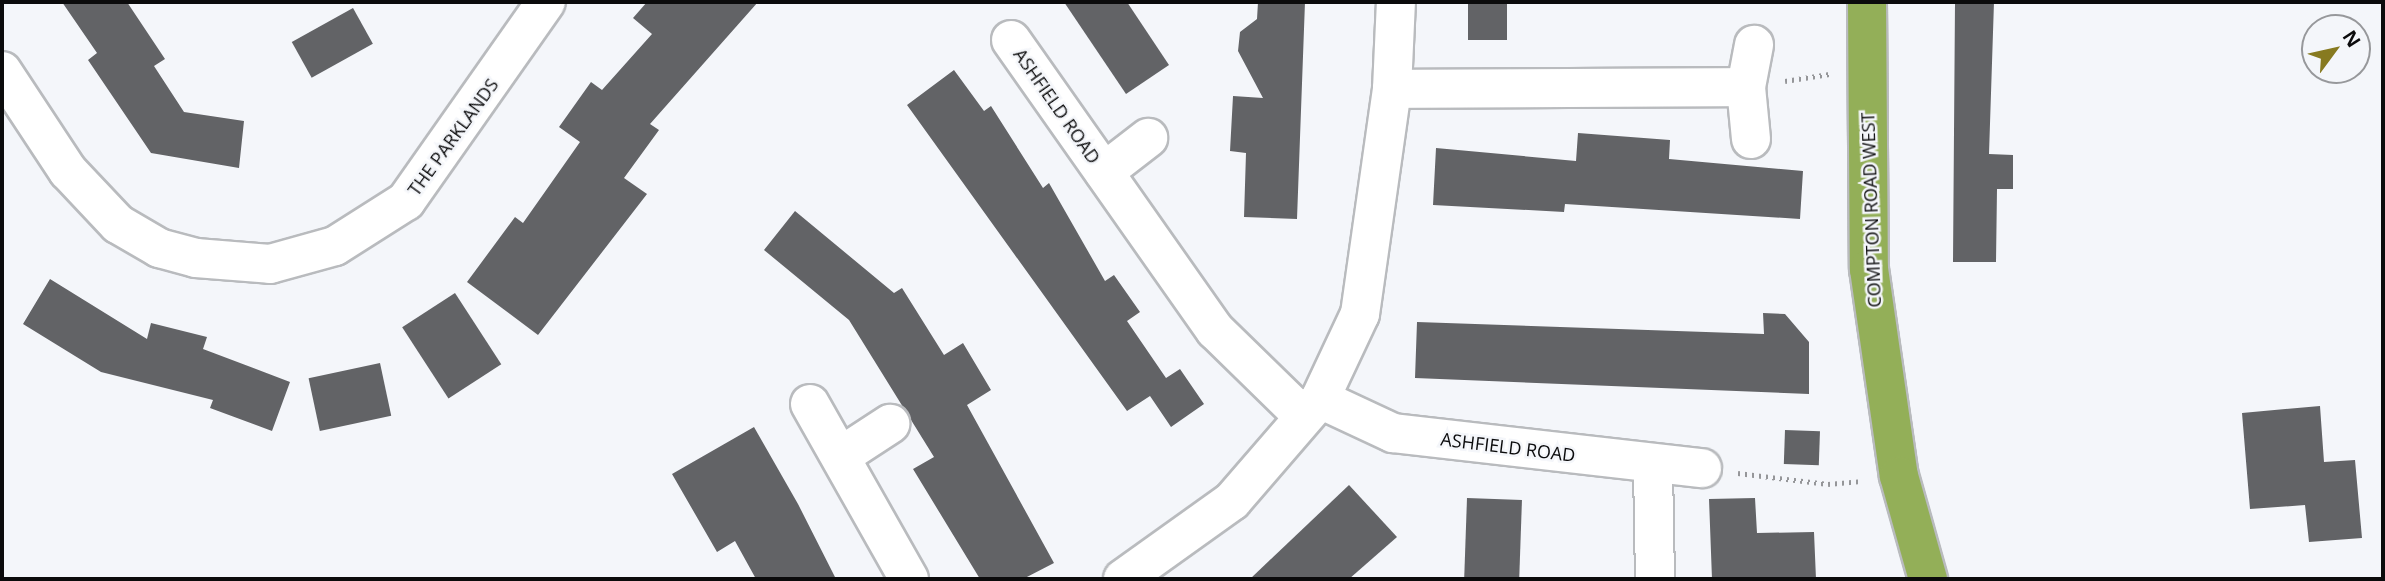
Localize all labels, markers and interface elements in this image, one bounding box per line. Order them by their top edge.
north arrow [2301,14,2371,84]
text: N [2337,25,2367,52]
street label: ASHFIELD ROAD [1009,44,1105,168]
street label: THE PARKLANDS [403,74,503,200]
street label: COMPTON ROAD WEST [1857,112,1885,308]
street label: ASHFIELD ROAD [1439,428,1577,466]

